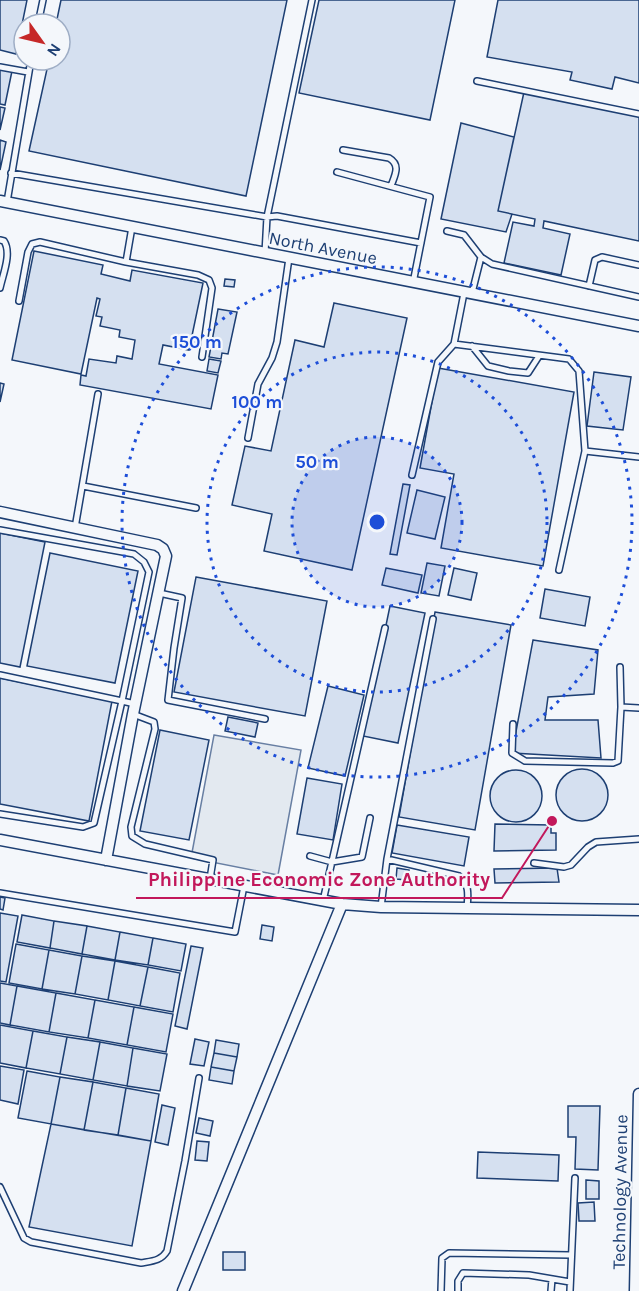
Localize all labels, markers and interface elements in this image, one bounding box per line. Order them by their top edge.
north arrow [12,12,72,72]
text: N [43,40,65,60]
street label: North Avenue [267,227,379,269]
text: 150 m [172,331,222,353]
text: 100 m [232,391,282,413]
text: 50 m [295,451,339,473]
centre of rings [367,512,387,532]
callout: Philippine Economic Zone Authority [136,860,502,898]
text: Philippine Economic Zone Authority [148,868,490,891]
street label: Technology Avenue [608,1114,632,1270]

